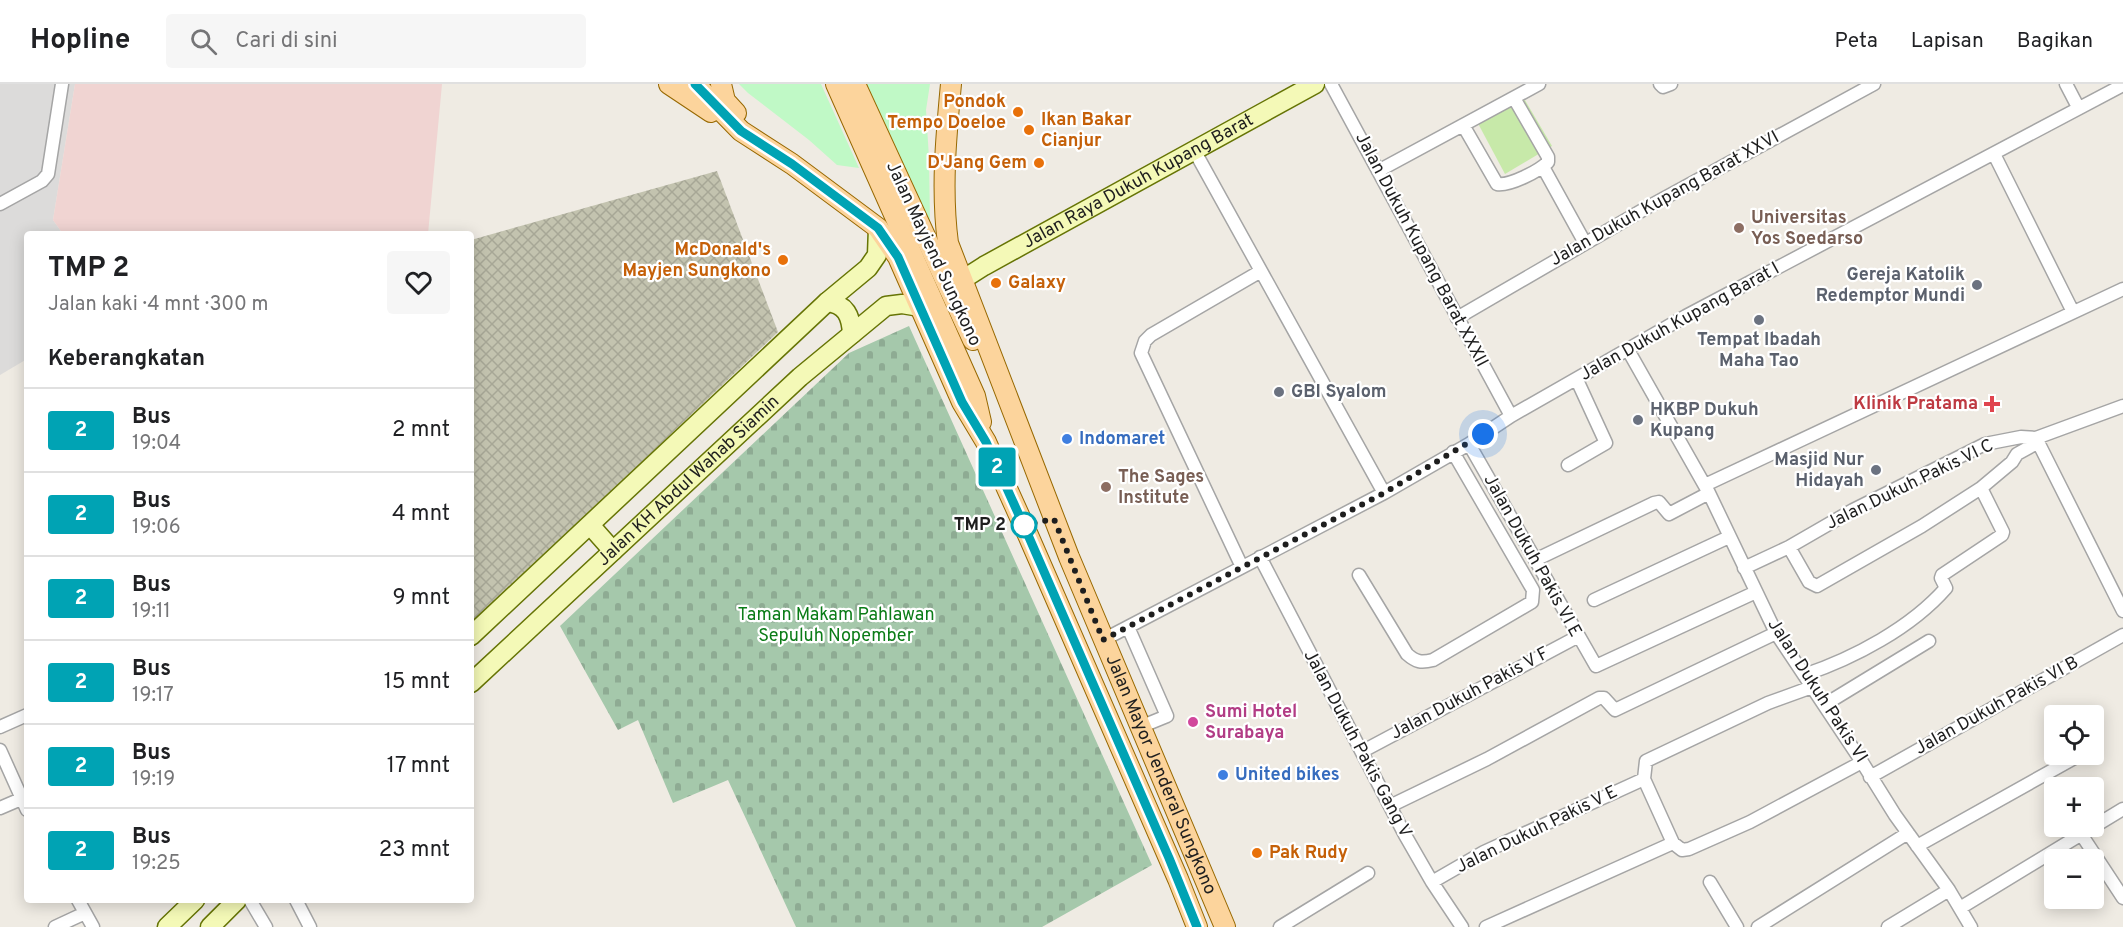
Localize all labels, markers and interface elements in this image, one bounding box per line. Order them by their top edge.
search box [166,14,586,68]
text: Hopline [30,23,130,59]
icon: search [187,25,220,58]
text: Cari di sini [235,28,338,55]
text: Peta [1835,28,1878,55]
text: Lapisan [1911,28,1984,55]
text: Bagikan [2017,28,2093,55]
place label: Pondok Tempo Doeloe [887,91,1006,135]
marker: Pondok Tempo Doeloe [1011,105,1025,119]
street label: Jalan Raya Dukuh Kupang Barat [1019,109,1258,254]
place label: Ikan Bakar Cianjur [1041,109,1132,153]
marker: Ikan Bakar Cianjur [1022,123,1036,137]
street label: Jalan Dukuh Kupang Barat XXVI [1546,126,1784,272]
street label: Jalan Dukuh Kupang Barat XXXII [1349,129,1493,371]
place label: D'Jang Gem [927,152,1027,175]
marker: D'Jang Gem [1032,156,1046,170]
street label: Jalan Mayjend Sungkono [880,158,986,350]
place label: Universitas Yos Soedarso [1751,207,1863,251]
marker: Universitas Yos Soedarso [1732,221,1746,235]
place label: McDonald's Mayjen Sungkono [622,239,771,283]
text: TMP 2 [48,251,129,287]
button: heart [387,251,450,314]
marker: McDonald's Mayjen Sungkono [776,253,790,267]
street label: Jalan Dukuh Kupang Barat I [1576,257,1784,387]
place label: Gereja Katolik Redemptor Mundi [1816,264,1965,308]
place label: Galaxy [1008,272,1066,295]
marker: Galaxy [989,276,1003,290]
marker: Gereja Katolik Redemptor Mundi [1970,278,1984,292]
text: Jalan kaki · 4 mnt · 300 m [48,292,268,318]
marker: Tempat Ibadah Maha Tao [1752,313,1766,327]
place label: Tempat Ibadah Maha Tao [1697,329,1821,373]
text: Keberangkatan [48,346,205,373]
place label: GBI Syalom [1291,381,1387,404]
marker: GBI Syalom [1272,385,1286,399]
street label: Jalan KH Abdul Wahab Siamin [592,390,784,571]
place label: Klinik Pratama [1853,393,1978,416]
marker: Klinik Pratama [1983,395,2001,413]
place label: HKBP Dukuh Kupang [1650,399,1759,443]
text: Bus [132,404,171,431]
marker: HKBP Dukuh Kupang [1631,413,1645,427]
text: 2 [75,417,87,444]
text: 2 mnt [392,417,450,444]
your location [1468,419,1498,449]
place label: Indomaret [1079,428,1165,451]
text: 19:04 [132,431,181,457]
marker: Indomaret [1060,432,1074,446]
street label: Jalan Dukuh Pakis VI C [1822,434,1998,536]
line badge: 2 [978,448,1016,487]
place label: Masjid Nur Hidayah [1774,449,1864,493]
text: 2 [991,454,1003,481]
marker: Masjid Nur Hidayah [1869,463,1883,477]
place label: The Sages Institute [1118,466,1204,510]
street label: Jalan Dukuh Pakis VI E [1478,471,1586,641]
marker: The Sages Institute [1099,480,1113,494]
text: Bus [132,488,171,515]
text: 2 [75,501,87,528]
text: 4 mnt [392,501,450,528]
marker: TMP 2 [1011,512,1037,538]
place label: TMP 2 [954,514,1006,537]
text: 19:06 [132,515,181,541]
text: Bus [132,572,171,599]
text: 2 [75,585,87,612]
text: 9 mnt [392,585,450,612]
text: 19:11 [132,599,171,625]
park label: Taman Makam Pahlawan Sepuluh Nopember [737,604,935,648]
street label: Jalan Dukuh Pakis VI [1762,614,1872,768]
street label: Jalan Dukuh Pakis V F [1387,642,1553,746]
street label: Jalan Dukuh Pakis Gang V [1298,646,1416,842]
street label: Jalan Mayor Jenderal Sungkono [1100,651,1222,898]
street label: Jalan Dukuh Pakis VI B [1911,651,2083,761]
text: Bus [132,656,171,683]
text: 2 [75,669,87,696]
text: 15 mnt [384,669,450,696]
text: 19:17 [132,683,174,709]
place label: Sumi Hotel Surabaya [1205,701,1297,745]
map controls [2044,705,2104,909]
button: locate [2044,705,2104,765]
marker: Sumi Hotel Surabaya [1186,715,1200,729]
text: Bus [132,740,171,767]
text: 2 [75,753,87,780]
text: 17 mnt [387,753,450,780]
place label: United bikes [1235,764,1340,787]
text: 19:19 [132,767,175,793]
marker: United bikes [1216,768,1230,782]
button: + [2044,777,2104,837]
street label: Jalan Dukuh Pakis V E [1452,781,1622,879]
text: Bus [132,824,171,851]
text: 2 [75,837,87,864]
text: 23 mnt [379,837,450,864]
place label: Pak Rudy [1269,842,1348,865]
marker: Pak Rudy [1250,846,1264,860]
button: − [2044,849,2104,909]
text: 19:25 [132,851,181,877]

